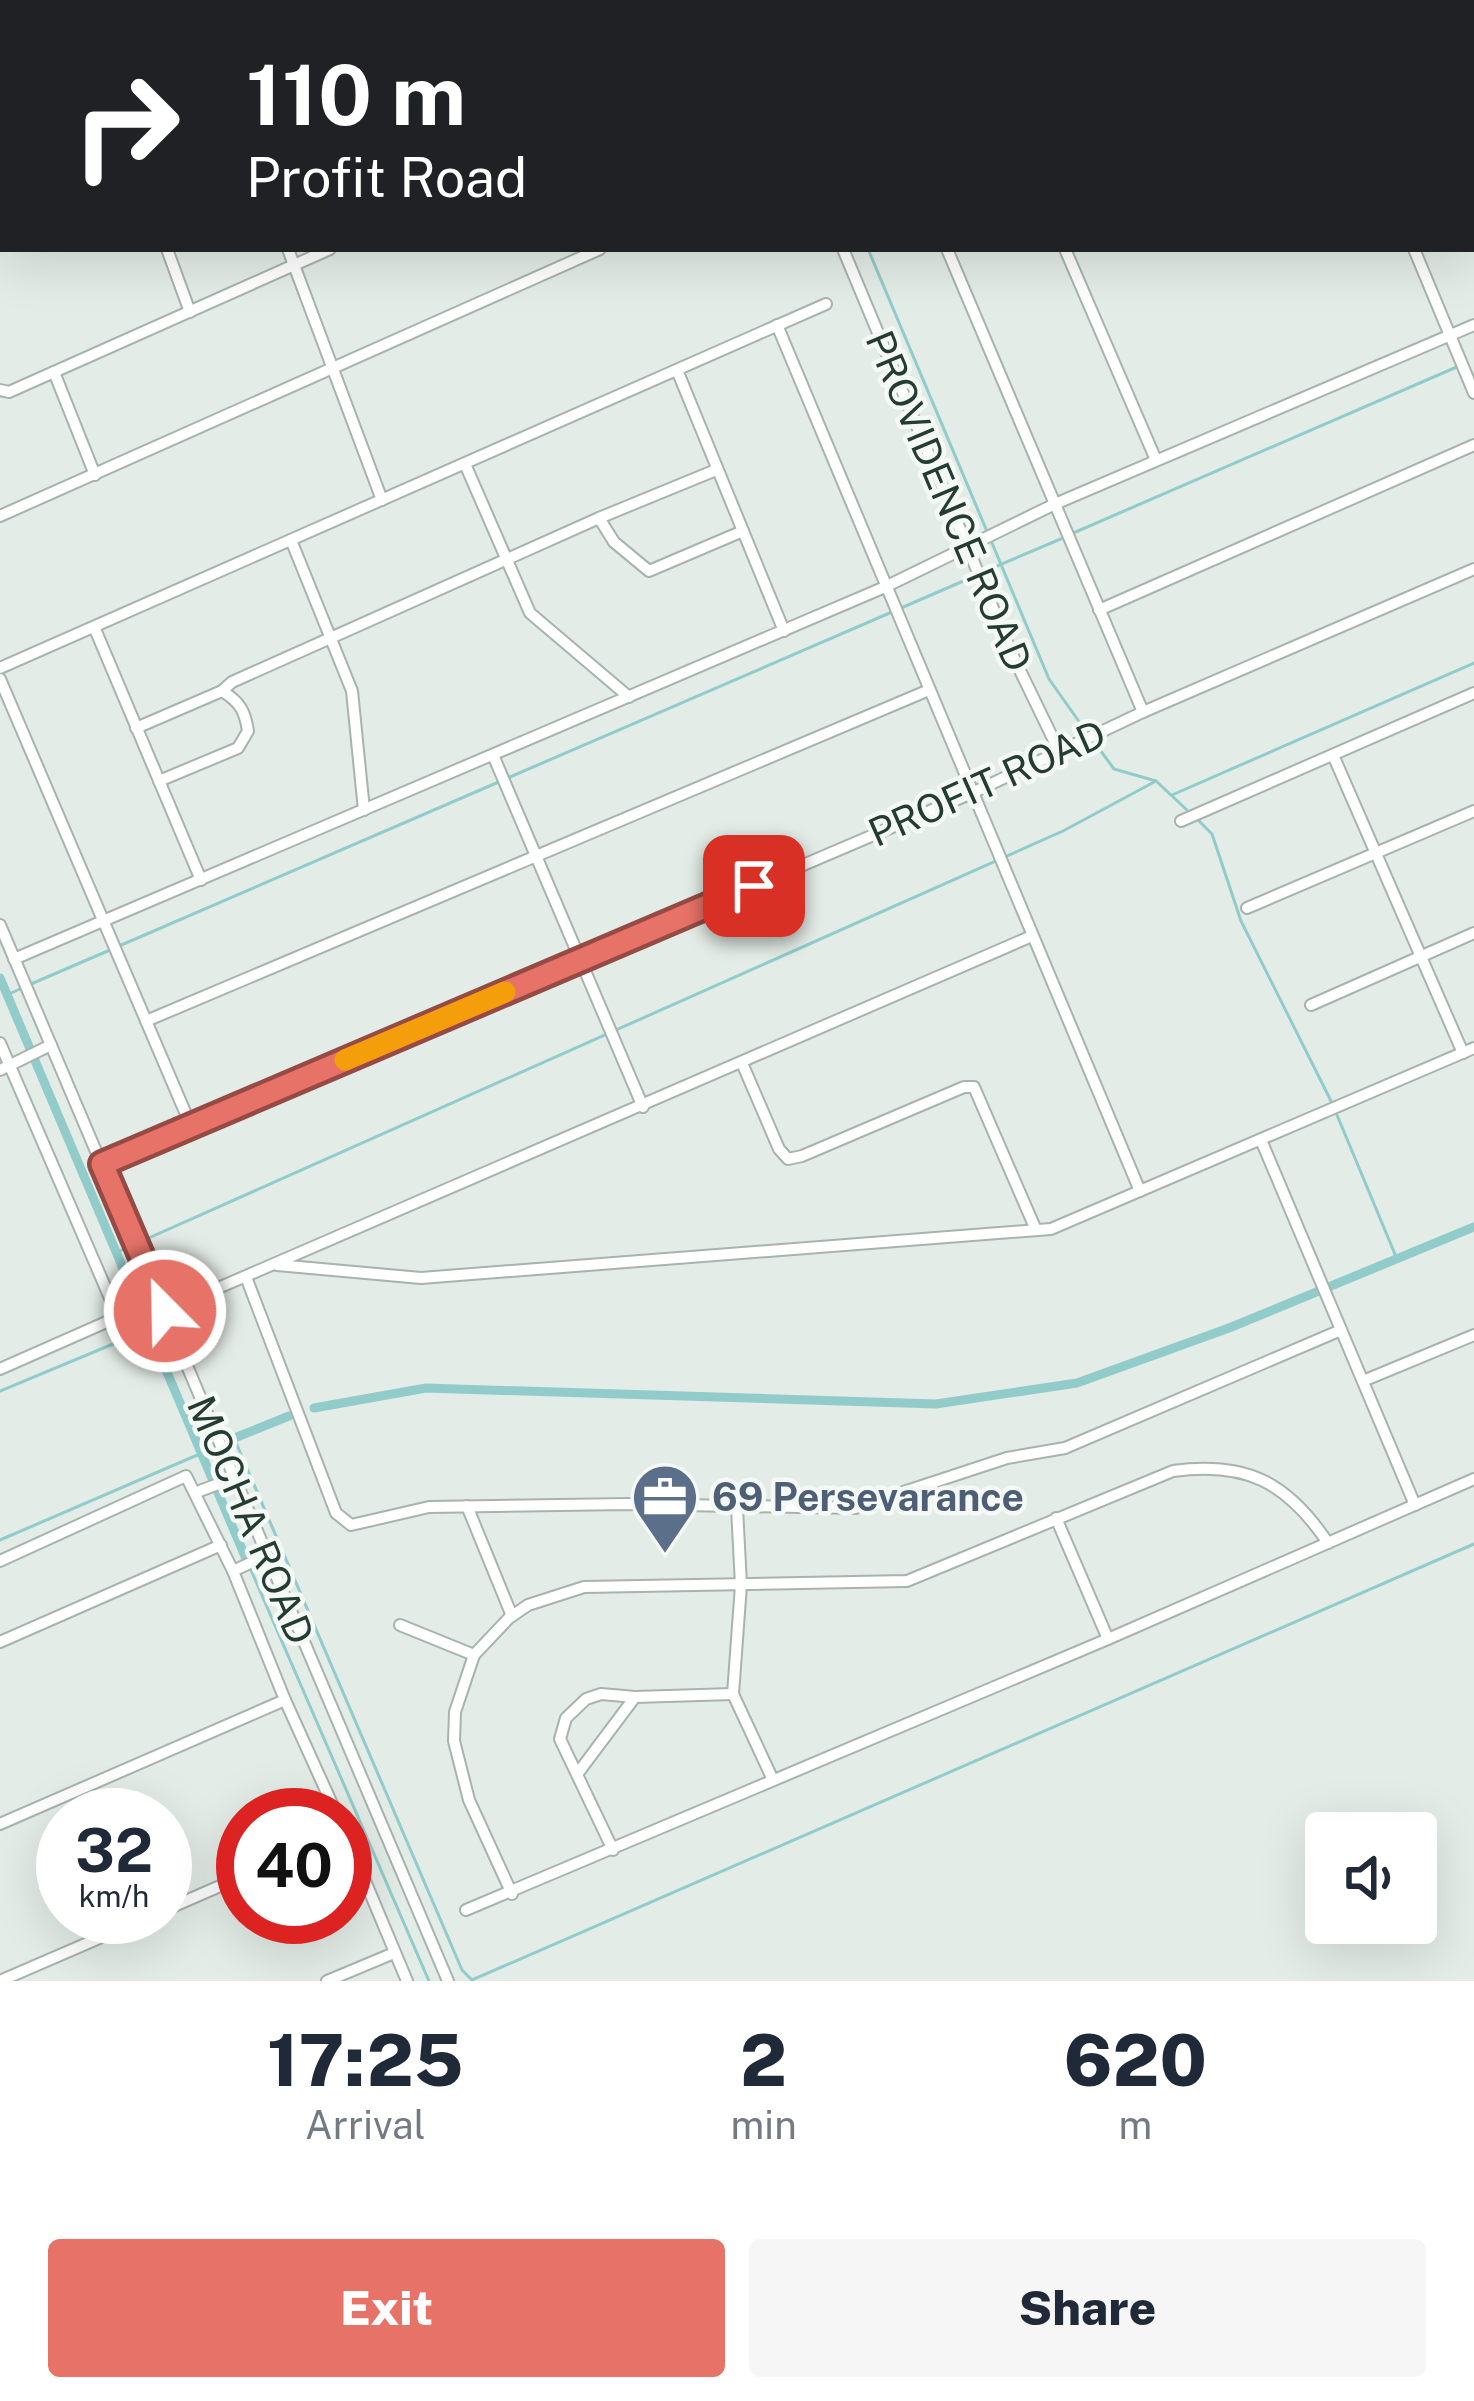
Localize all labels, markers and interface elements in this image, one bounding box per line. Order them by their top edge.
text: 110 m [246,45,466,144]
icon: right [48,48,204,204]
text: Profit Road [246,146,527,209]
street label: PROVIDENCE ROAD [856,324,1042,678]
street label: PROFIT ROAD [862,710,1112,856]
pin [703,835,805,937]
icon: arrive [721,853,787,919]
position arrow [102,1248,228,1374]
street label: MOCHA ROAD [178,1389,324,1651]
office icon: 69 Persevarance [630,1462,700,1556]
place label: 69 Persevarance [712,1474,1024,1520]
speed limit sign: 40 [216,1788,372,1944]
map controls [1305,1812,1437,1944]
button: sound [1305,1812,1437,1944]
text: 32 [75,1815,153,1886]
text: km/h [79,1878,149,1914]
text: 17:25 [267,2018,464,2102]
text: 2 [740,2018,787,2102]
text: 620 [1064,2018,1207,2102]
text: Arrival [305,2102,425,2148]
text: min [731,2102,797,2148]
text: m [1118,2102,1152,2148]
button: Exit [48,2239,725,2377]
button: Share [749,2239,1426,2377]

